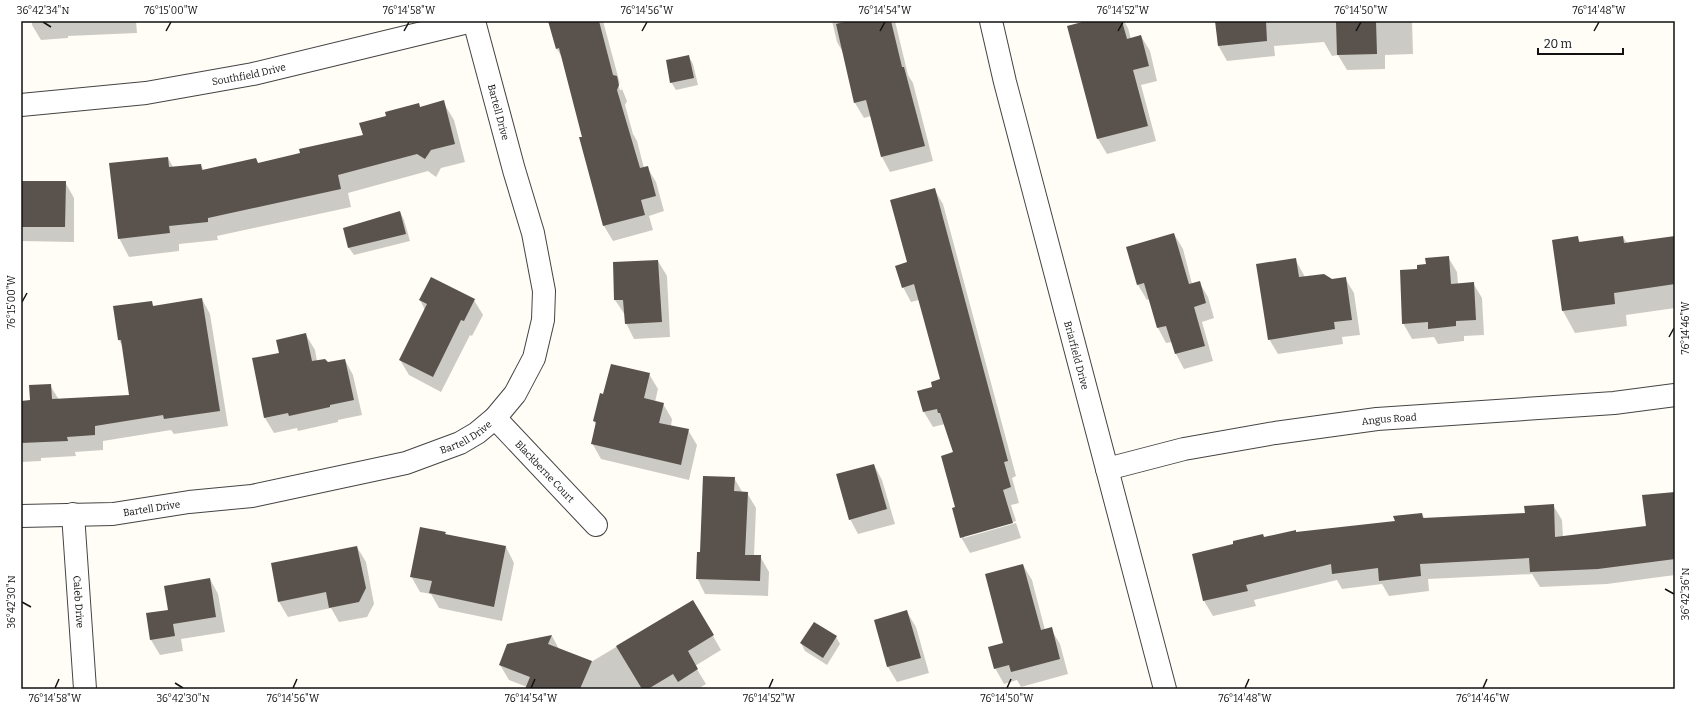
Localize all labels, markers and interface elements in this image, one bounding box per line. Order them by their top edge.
text: 36°42'34"N [17,5,69,17]
text: 76°15'00"W [144,5,199,17]
text: 76°14'58"W [383,5,436,17]
text: 76°14'56"W [621,5,674,17]
text: 76°14'54"W [859,5,912,17]
text: 76°14'52"W [1097,5,1150,17]
text: 76°14'50"W [1335,5,1388,17]
text: 76°14'48"W [1573,5,1626,17]
scale bar [1538,30,1623,56]
text: 20 m [1544,37,1573,51]
street label: Southfield Drive [211,61,287,88]
street label: Bartell Drive [485,83,511,142]
text: 76°15'00"W [6,274,18,329]
text: 76°14'46"W [1680,301,1692,354]
street label: Briarfield Drive [1061,320,1091,391]
street label: Angus Road [1361,411,1417,428]
street label: Bartell Drive [438,418,494,457]
street label: Blackberne Court [512,438,577,505]
street label: Bartell Drive [122,498,181,519]
text: 36°42'36"N [1680,568,1692,620]
text: 36°42'30"N [6,575,18,629]
street label: Caleb Drive [70,575,86,629]
text: 76°14'58"W [29,693,82,705]
text: 36°42'30"N [156,693,210,705]
text: 76°14'56"W [267,693,320,705]
text: 76°14'54"W [505,693,558,705]
text: 76°14'52"W [743,693,796,705]
text: 76°14'50"W [981,693,1034,705]
text: 76°14'48"W [1219,693,1272,705]
text: 76°14'46"W [1457,693,1510,705]

